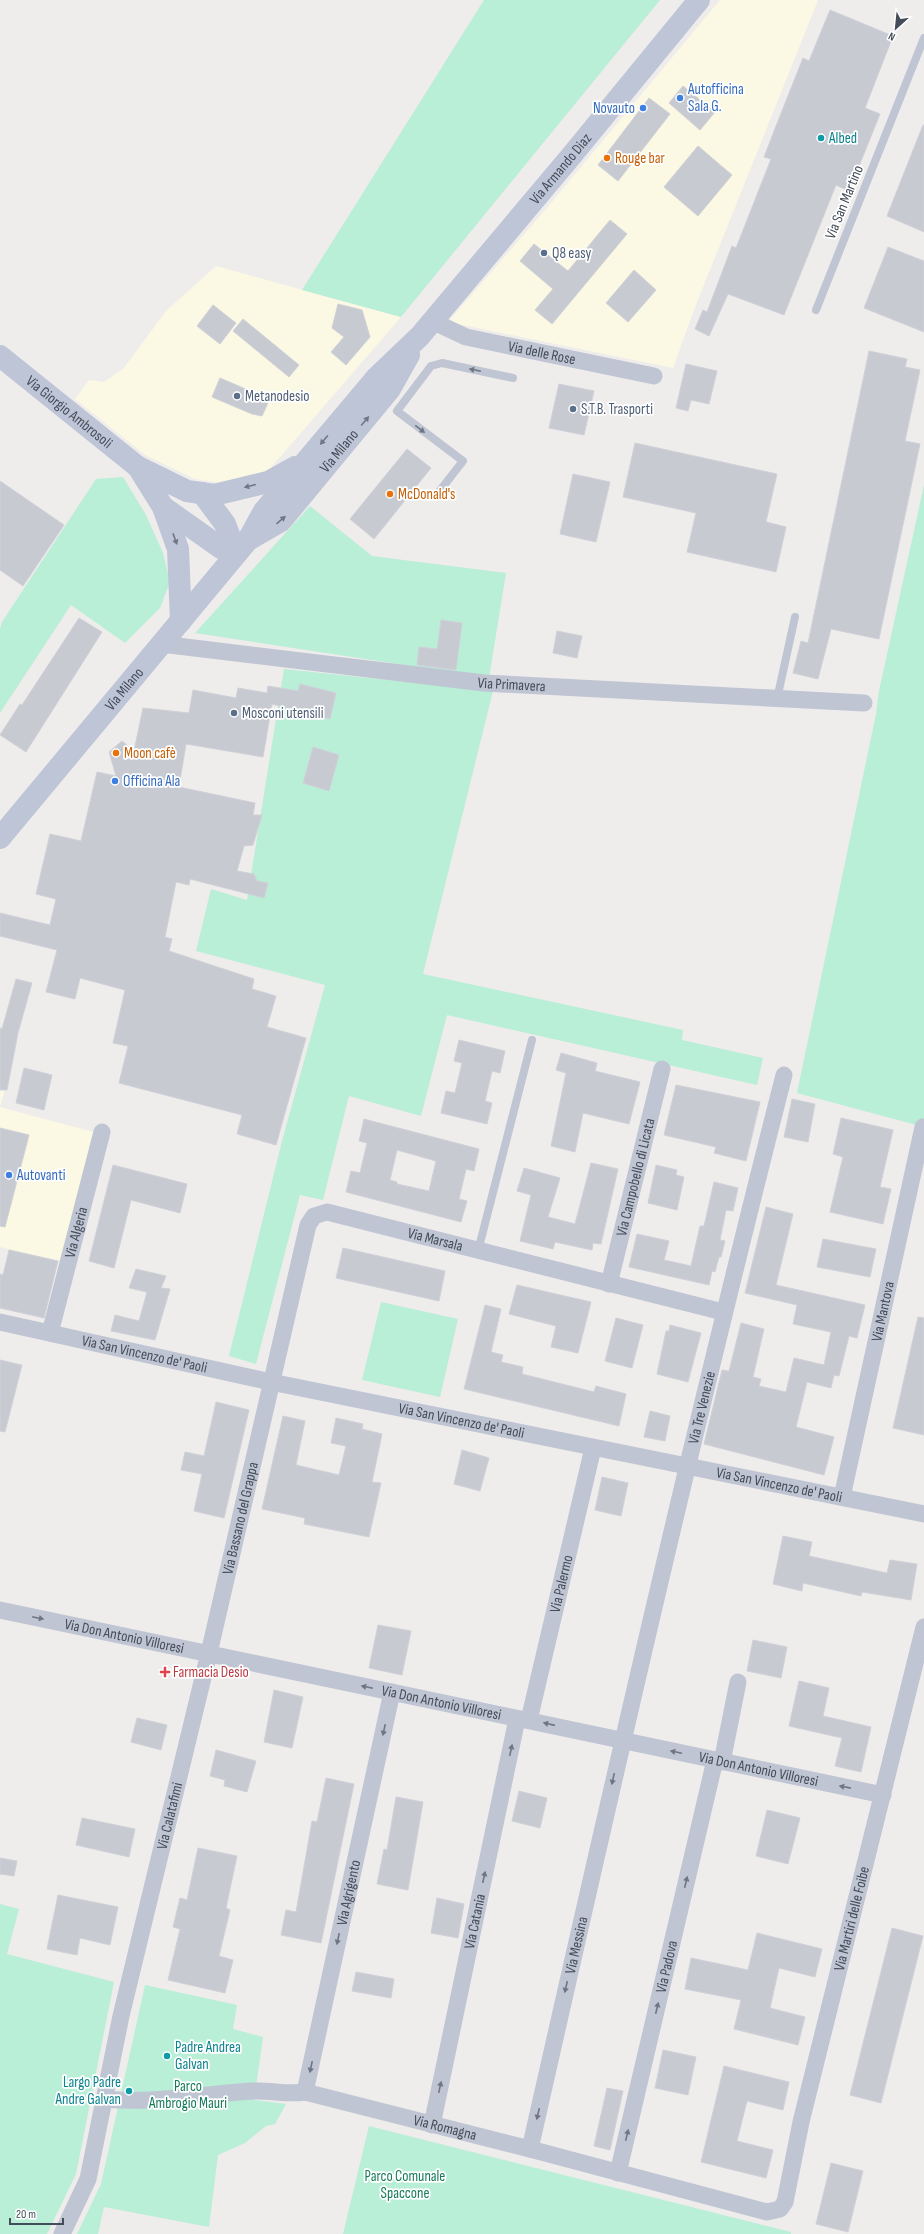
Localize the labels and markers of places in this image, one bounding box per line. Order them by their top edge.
place label: Autofficina Sala G. [687,80,744,116]
marker: Autofficina Sala G. [675,93,685,103]
place label: Novauto [593,99,635,118]
marker: Novauto [638,103,648,113]
place label: Albed [828,129,857,148]
marker: Albed [816,133,826,143]
place label: Rouge bar [615,149,666,168]
marker: Rouge bar [602,153,612,163]
place label: Q8 easy [552,244,591,263]
marker: Q8 easy [539,248,549,258]
place label: Metanodesio [245,387,310,406]
marker: Metanodesio [232,391,242,401]
place label: S.T.B. Trasporti [581,400,653,419]
marker: S.T.B. Trasporti [568,404,578,414]
place label: McDonald's [398,485,456,504]
marker: McDonald's [385,489,395,499]
place label: Mosconi utensili [242,704,324,723]
marker: Mosconi utensili [229,708,239,718]
place label: Moon cafè [124,744,176,763]
marker: Moon cafè [111,748,121,758]
place label: Officina Ala [123,772,181,791]
marker: Officina Ala [110,776,120,786]
place label: Autovanti [16,1166,66,1185]
marker: Autovanti [4,1170,14,1180]
place label: Farmacia Desio [173,1663,249,1682]
marker: Farmacia Desio [160,1667,170,1677]
place label: Padre Andrea Galvan [175,2038,241,2074]
marker: Padre Andrea Galvan [162,2051,172,2061]
place label: Largo Padre Andre Galvan [54,2073,121,2109]
marker: Largo Padre Andre Galvan [124,2086,134,2096]

